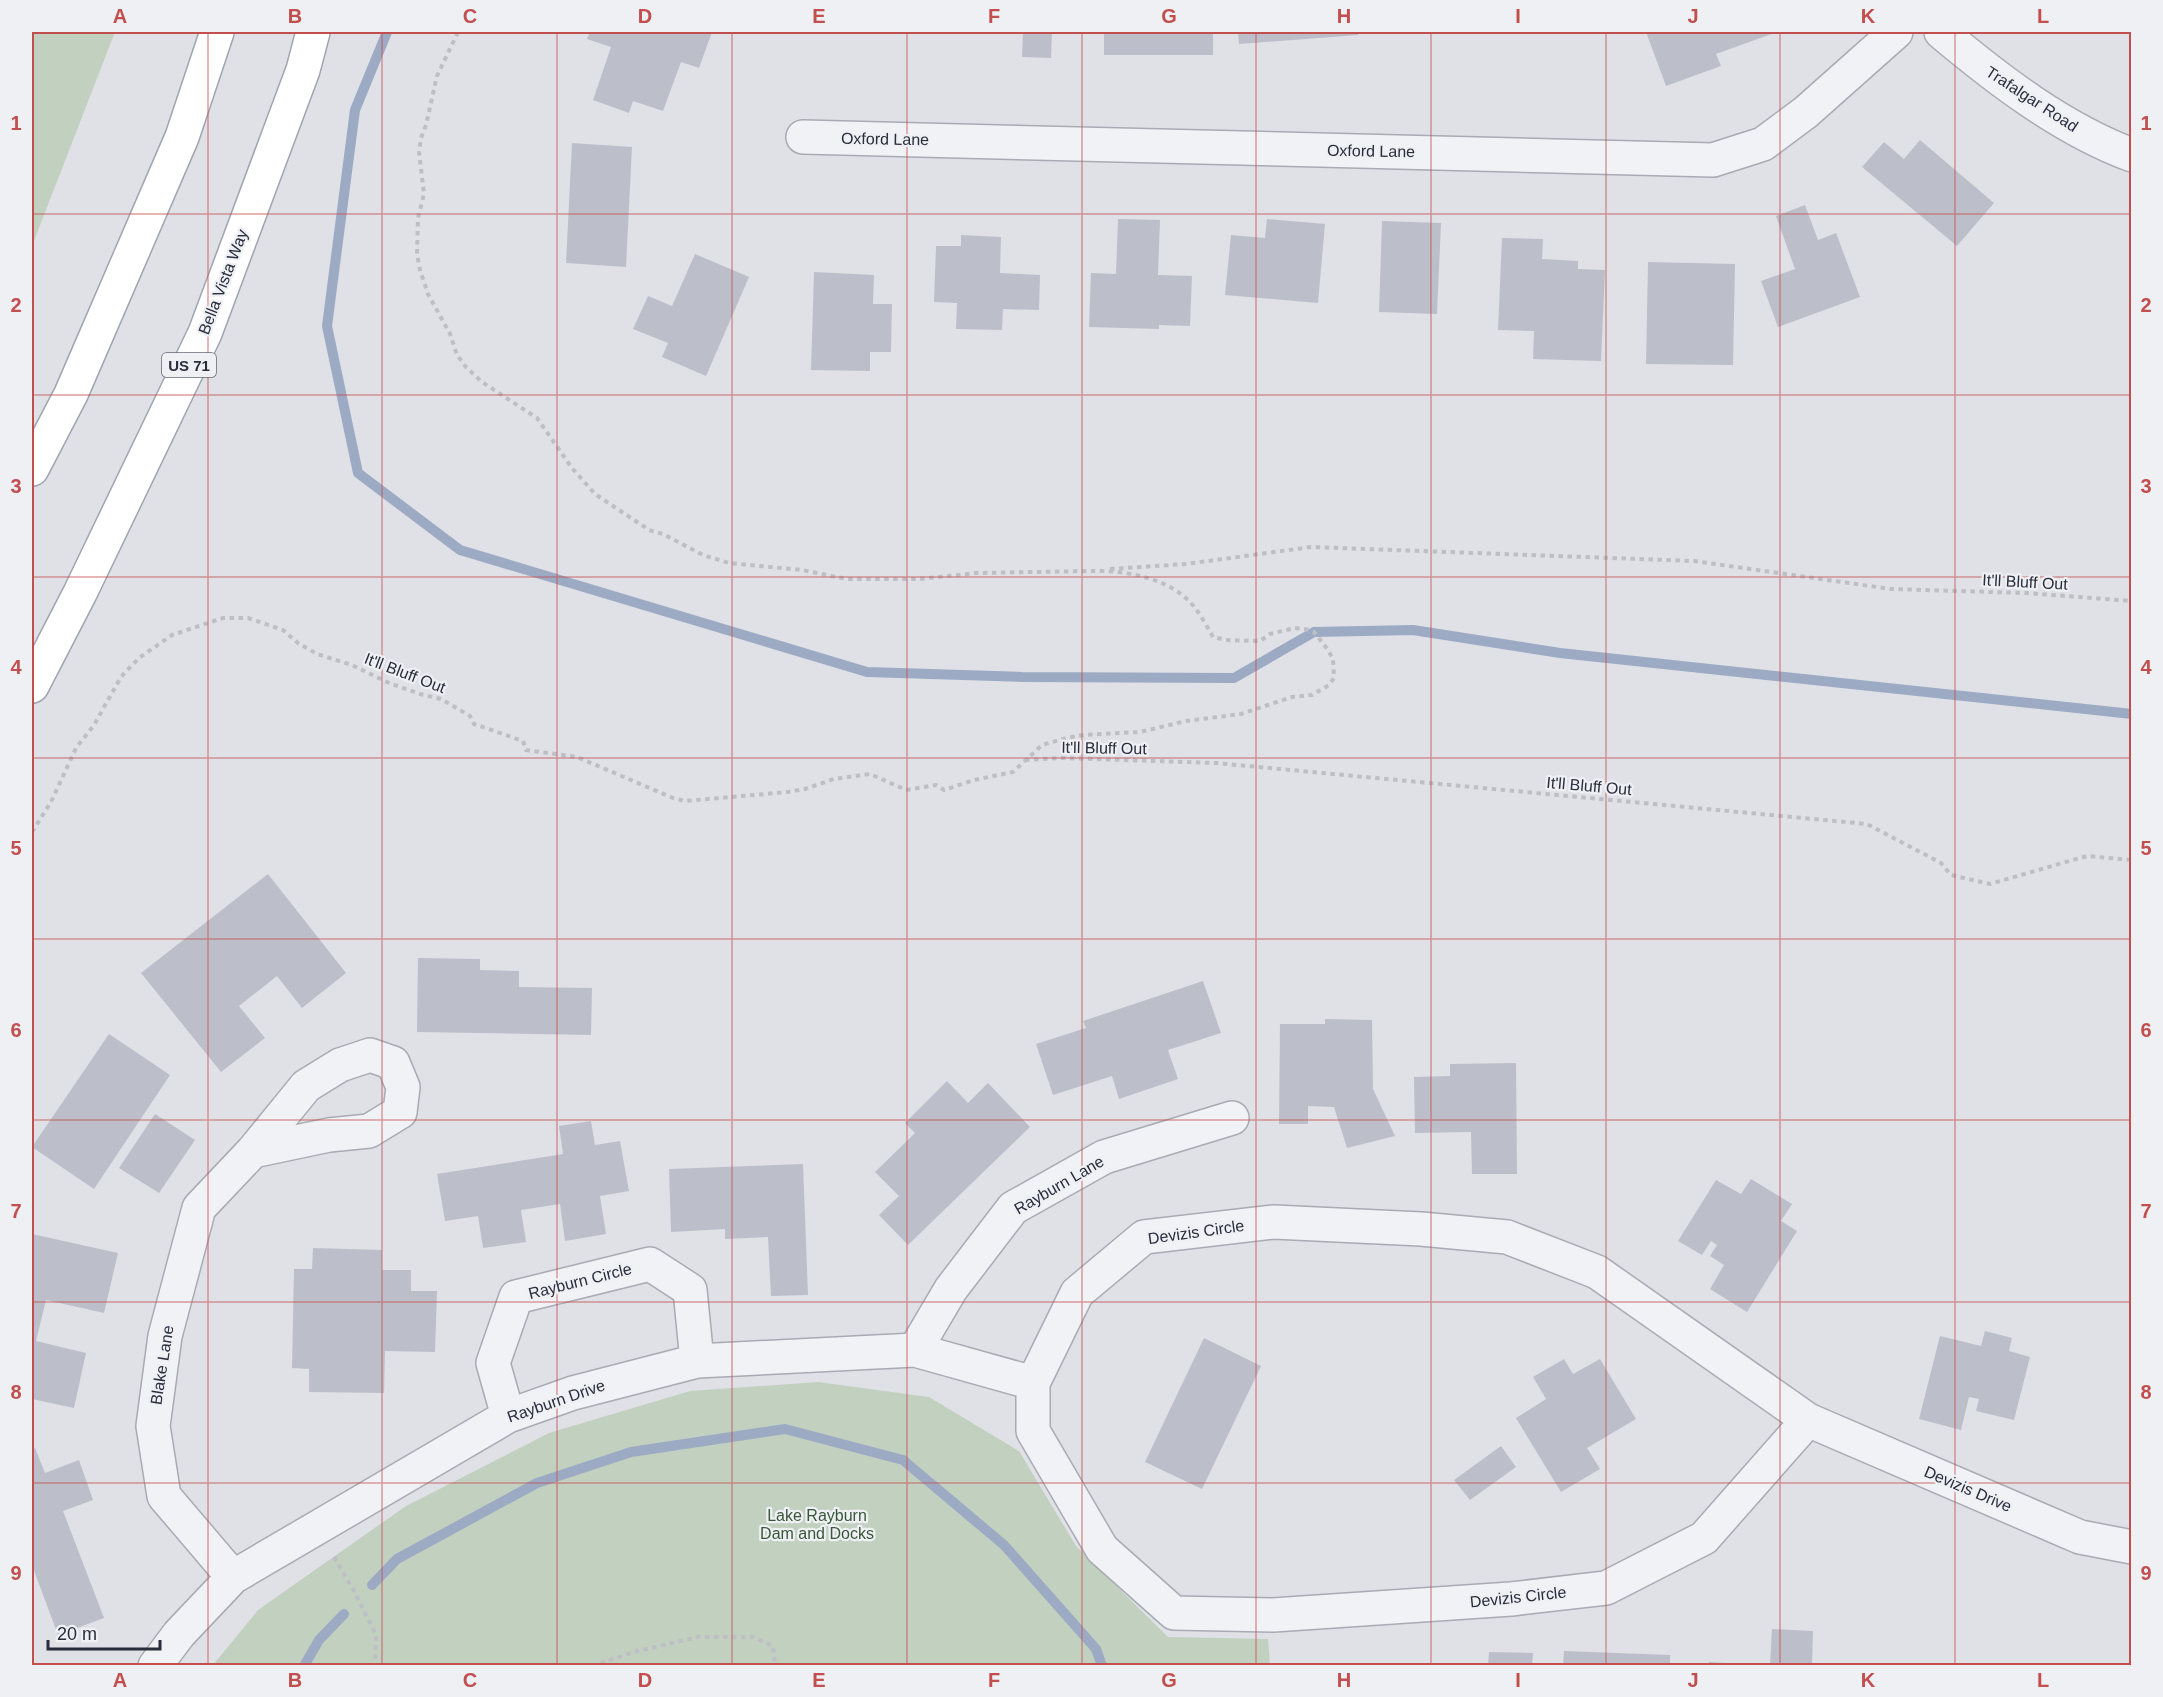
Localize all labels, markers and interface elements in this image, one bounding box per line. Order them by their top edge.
text: A [113,5,127,27]
text: B [288,5,302,27]
text: C [463,5,477,27]
text: D [638,5,652,27]
text: E [812,5,826,27]
text: F [988,5,1000,27]
text: G [1161,5,1177,27]
text: H [1337,5,1351,27]
text: I [1515,5,1521,27]
text: J [1687,5,1699,27]
text: K [1861,5,1876,27]
text: L [2037,5,2049,27]
street label: Trafalgar Road [1983,63,2081,135]
text: 1 [10,112,22,134]
text: 1 [2140,112,2152,134]
street label: Oxford Lane [841,130,929,148]
street label: Oxford Lane [1327,142,1415,160]
street label: Bella Vista Way [195,227,251,337]
text: 2 [10,294,22,316]
text: 2 [2140,294,2152,316]
road number: US 71 [162,353,216,377]
text: 3 [10,475,22,497]
text: 3 [2140,475,2152,497]
street label: It'll Bluff Out [1982,571,2069,593]
street label: It'll Bluff Out [362,650,448,696]
text: 4 [10,656,22,678]
text: 4 [2140,656,2152,678]
street label: It'll Bluff Out [1061,739,1147,757]
street label: It'll Bluff Out [1546,774,1633,798]
text: 5 [10,837,22,859]
text: 5 [2140,837,2152,859]
text: 6 [10,1019,22,1041]
text: 6 [2140,1019,2152,1041]
street label: Rayburn Lane [1011,1152,1107,1217]
text: 7 [10,1200,22,1222]
text: 7 [2140,1200,2152,1222]
street label: Devizis Circle [1147,1217,1245,1247]
street label: Rayburn Circle [527,1260,633,1302]
street label: Blake Lane [147,1324,177,1406]
street label: Rayburn Drive [505,1376,607,1426]
text: 8 [10,1381,22,1403]
text: 8 [2140,1381,2152,1403]
street label: Devizis Drive [1922,1463,2014,1515]
park label: Lake Rayburn Dam and Docks [760,1507,874,1542]
text: 9 [10,1562,22,1584]
text: 9 [2140,1562,2152,1584]
street label: Devizis Circle [1469,1583,1567,1611]
scale bar [48,1613,160,1651]
text: 20 m [57,1624,97,1644]
text: A [113,1669,127,1691]
text: B [288,1669,302,1691]
text: C [463,1669,477,1691]
text: D [638,1669,652,1691]
text: E [812,1669,826,1691]
text: F [988,1669,1000,1691]
text: G [1161,1669,1177,1691]
text: H [1337,1669,1351,1691]
text: I [1515,1669,1521,1691]
text: J [1687,1669,1699,1691]
text: K [1861,1669,1876,1691]
text: L [2037,1669,2049,1691]

